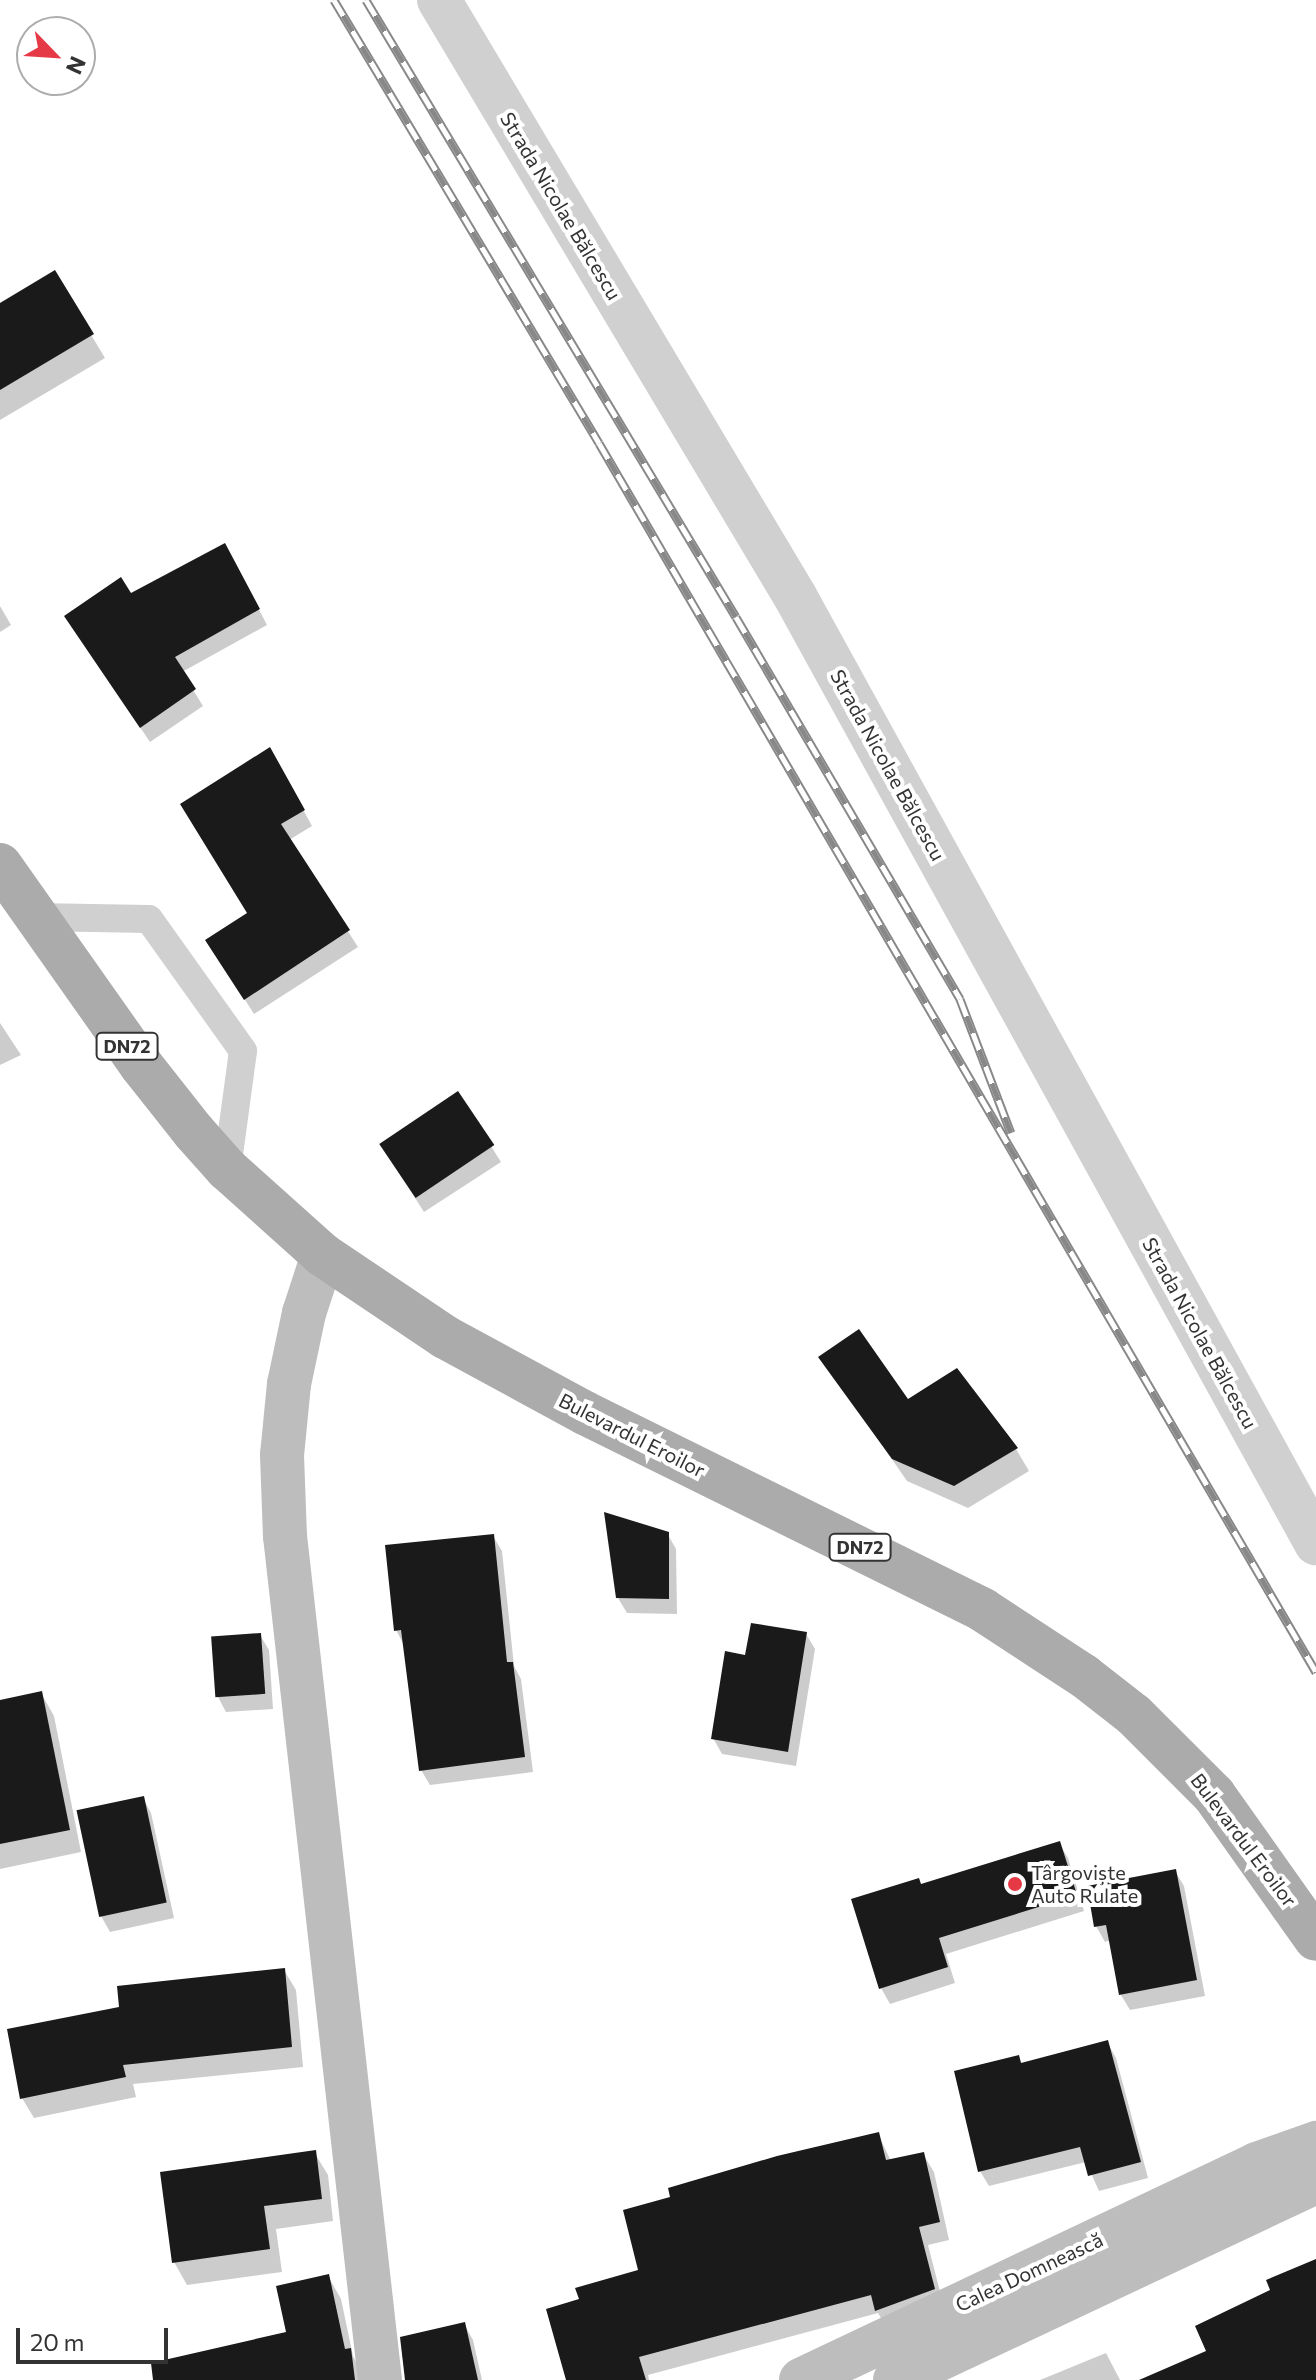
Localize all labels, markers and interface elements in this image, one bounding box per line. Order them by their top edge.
north arrow [16,16,96,96]
text: N [61,52,92,79]
street label: Strada Nicolae Bălcescu [495,108,627,304]
street label: Strada Nicolae Bălcescu [825,665,951,865]
road number: DN72 [95,1032,159,1060]
street label: Strada Nicolae Bălcescu [1137,1233,1263,1433]
street label: Bulevardul Eroilor [555,1388,709,1482]
road number: DN72 [828,1533,892,1561]
street label: Bulevardul Eroilor [1186,1769,1302,1911]
place label: Târgoviște Auto Rulate [1031,1860,1138,1907]
marker: Târgoviște Auto Rulate [1006,1875,1024,1893]
street label: Calea Domnească [951,2227,1107,2317]
scale bar [20,2312,172,2362]
text: 20 m [30,2327,84,2356]

